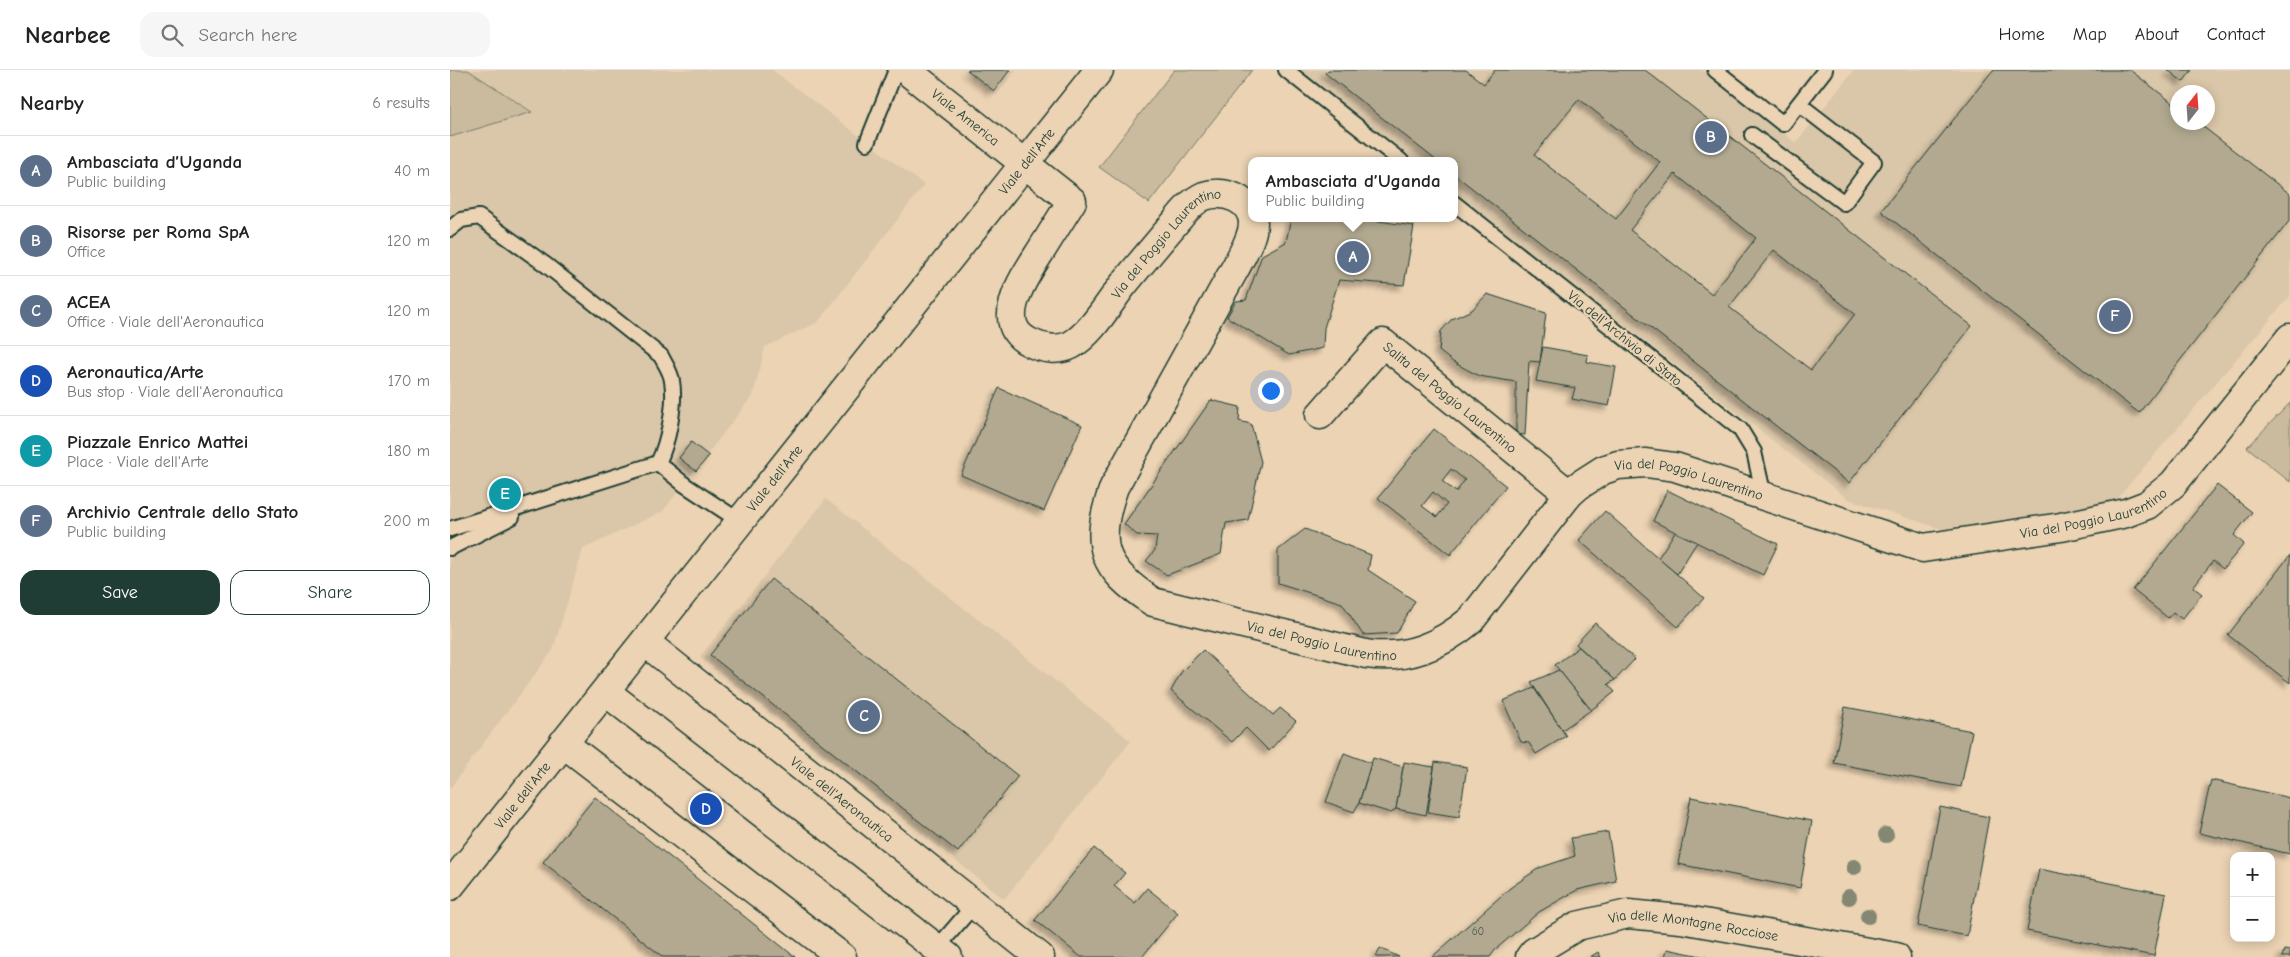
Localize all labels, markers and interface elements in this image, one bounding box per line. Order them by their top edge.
search box [140,12,490,57]
text: Nearbee [25,21,110,49]
icon: search [158,21,186,49]
text: Search here [198,24,297,46]
text: Home [1998,24,2045,45]
text: Map [2073,24,2107,45]
text: About [2135,24,2179,45]
text: Contact [2207,24,2265,45]
street label: Viale America [928,85,1003,150]
north arrow [2170,85,2215,130]
text: Nearby [20,91,84,115]
text: 6 results [372,94,430,112]
pin: B [1695,118,1727,156]
street label: Viale dell'Arte [995,125,1058,198]
text: Ambasciata d’Uganda [67,151,242,173]
popup [1248,157,1458,222]
text: A [32,162,40,180]
text: 40 m [394,162,430,180]
text: Ambasciata d’Uganda [1265,170,1441,192]
text: Public building [67,173,166,191]
street label: Via del Poggio Laurentino [1108,186,1221,302]
text: Public building [1265,192,1365,210]
text: Risorse per Roma SpA [67,221,249,243]
text: B [31,232,41,250]
text: 120 m [387,232,430,250]
pin: A [1337,238,1369,276]
text: Office [67,243,106,261]
street label: Via dell'Archivio di Stato [1564,287,1685,390]
text: ACEA [67,291,110,313]
pin: F [2099,297,2131,335]
text: C [31,302,41,320]
text: 120 m [387,302,430,320]
text: Office · Viale dell'Aeronautica [67,313,264,331]
street label: Salita del Poggio Laurentino [1379,338,1520,457]
text: Aeronautica/Arte [67,361,204,383]
text: D [31,372,41,390]
text: 170 m [388,372,430,390]
your location [1258,378,1284,404]
text: Bus stop · Viale dell'Aeronautica [67,383,284,401]
text: Piazzale Enrico Mattei [67,431,248,453]
text: E [31,442,41,460]
text: 180 m [387,442,430,460]
street label: Viale dell'Arte [743,442,806,515]
text: Place · Viale dell'Arte [67,453,209,471]
street label: Via del Poggio Laurentino [1614,455,1765,504]
pin: E [489,475,521,513]
street label: Via del Poggio Laurentino [2019,484,2170,542]
text: Archivio Centrale dello Stato [67,501,298,523]
text: F [31,512,41,530]
text: 200 m [384,512,430,530]
text: Public building [67,523,166,541]
button: Save [20,570,220,615]
button: Share [230,570,430,615]
street label: Via del Poggio Laurentino [1245,617,1397,664]
pin: C [848,697,880,735]
street label: Viale dell'Aeronautica [787,753,897,846]
street label: Viale dell'Arte [491,759,554,832]
pin: D [690,790,722,828]
map controls [2230,852,2275,942]
button: + [2230,852,2275,897]
button: − [2230,897,2275,942]
street label: Via delle Montagne Rocciose [1607,906,1780,945]
house number: 60 [1472,925,1484,938]

